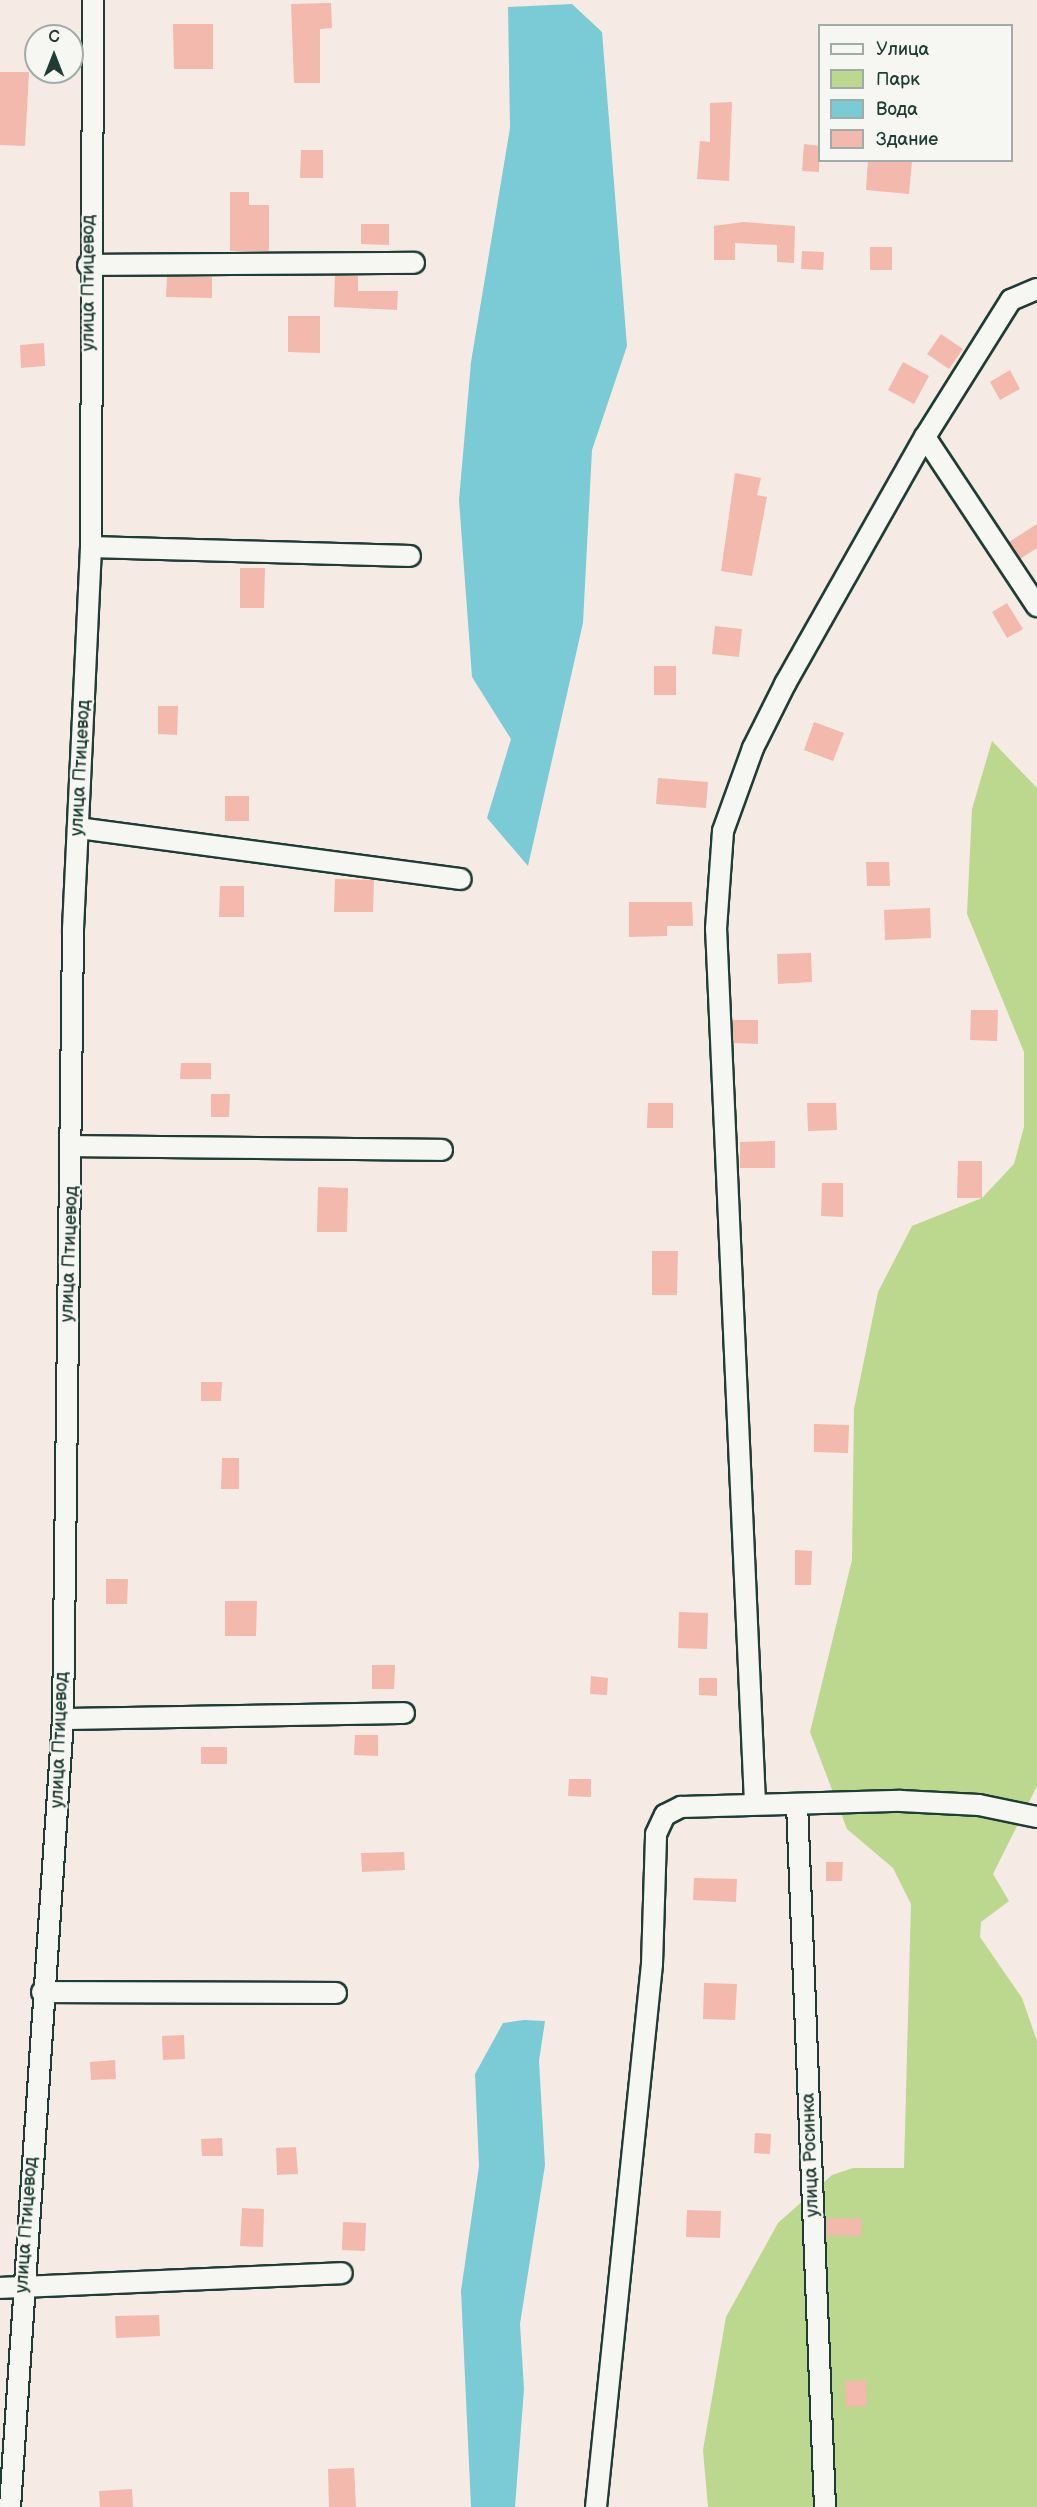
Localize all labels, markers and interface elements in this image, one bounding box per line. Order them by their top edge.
north arrow [24,24,84,84]
legend [818,24,1013,162]
text: С [48,28,60,47]
text: Улица [876,39,929,60]
text: Парк [876,69,920,90]
text: Вода [876,99,918,120]
text: Здание [876,129,938,150]
street label: улица Птицевод [78,215,100,351]
street label: улица Птицевод [67,699,95,837]
street label: улица Птицевод [57,1185,83,1323]
street label: улица Птицевод [47,1671,73,1809]
street label: улица Росинка [798,2092,824,2218]
street label: улица Птицевод [11,2156,43,2294]

